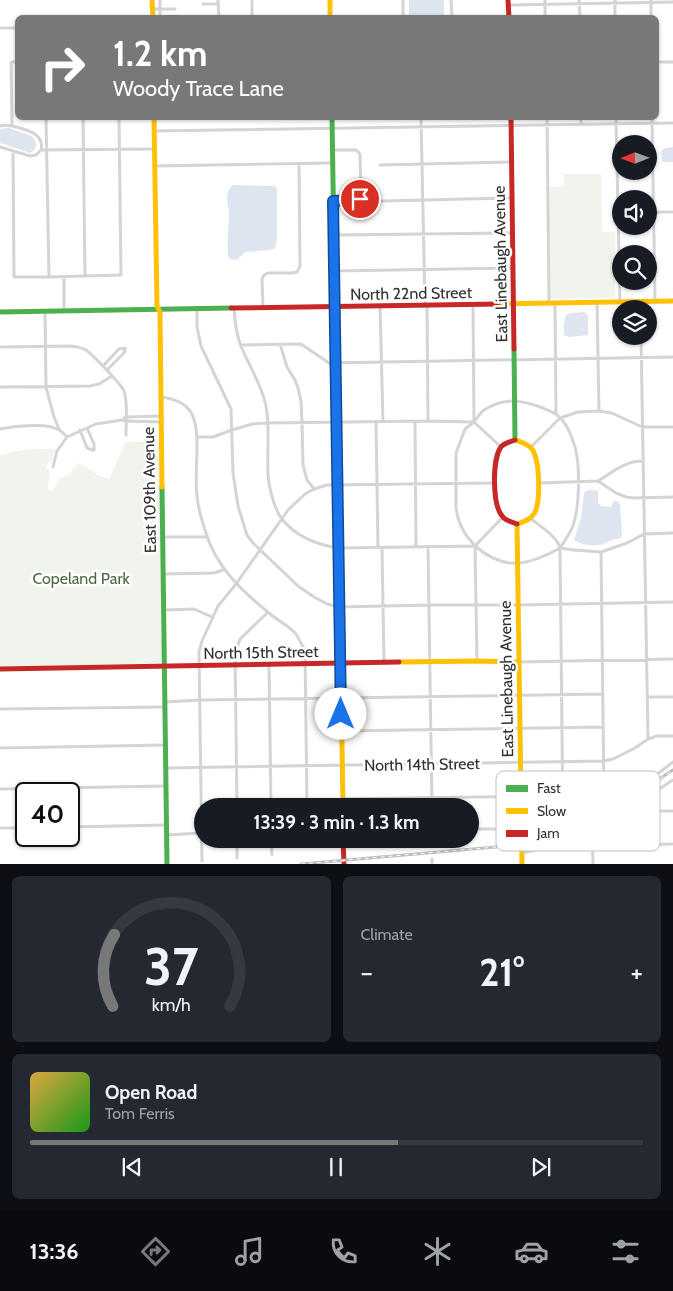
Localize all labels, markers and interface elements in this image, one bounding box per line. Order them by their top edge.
text: 1.2 km [113,32,207,75]
icon: right [30,35,95,100]
text: Woody Trace Lane [113,75,284,102]
north arrow [612,135,658,180]
map controls [612,135,657,345]
pin [339,178,381,220]
icon: arrive [346,185,374,213]
street label: East Linebaugh Avenue [490,186,511,342]
button: sound [612,190,657,235]
button: search [612,245,657,290]
street label: North 22nd Street [350,283,473,304]
button: layers [612,300,657,345]
street label: East 109th Avenue [139,427,160,553]
park label: Copeland Park [32,569,130,588]
street label: East Linebaugh Avenue [496,601,517,757]
street label: North 15th Street [203,642,319,663]
position arrow [314,687,366,739]
street label: North 14th Street [364,754,481,775]
legend [496,771,660,851]
text: Fast [537,779,561,797]
speed limit sign: 40 [15,782,80,847]
text: Slow [537,802,566,820]
text: 13:39 · 3 min · 1.3 km [254,811,419,834]
text: Jam [536,824,559,842]
text: Climate [361,925,413,944]
text: 37 [144,935,199,998]
text: 21° [479,949,524,996]
text: − [361,955,373,989]
text: + [631,955,643,989]
text: km/h [152,994,191,1015]
text: Open Road [105,1081,197,1104]
text: Tom Ferris [105,1104,175,1123]
icon: previous [118,1153,146,1181]
icon: pause [322,1153,350,1181]
icon: next [527,1153,555,1181]
icon: directions [138,1234,173,1269]
icon: music [232,1234,267,1269]
icon: phone [326,1234,361,1269]
icon: climate [420,1234,455,1269]
icon: car [514,1234,549,1269]
icon: filters [608,1234,643,1269]
text: 13:36 [30,1238,79,1265]

